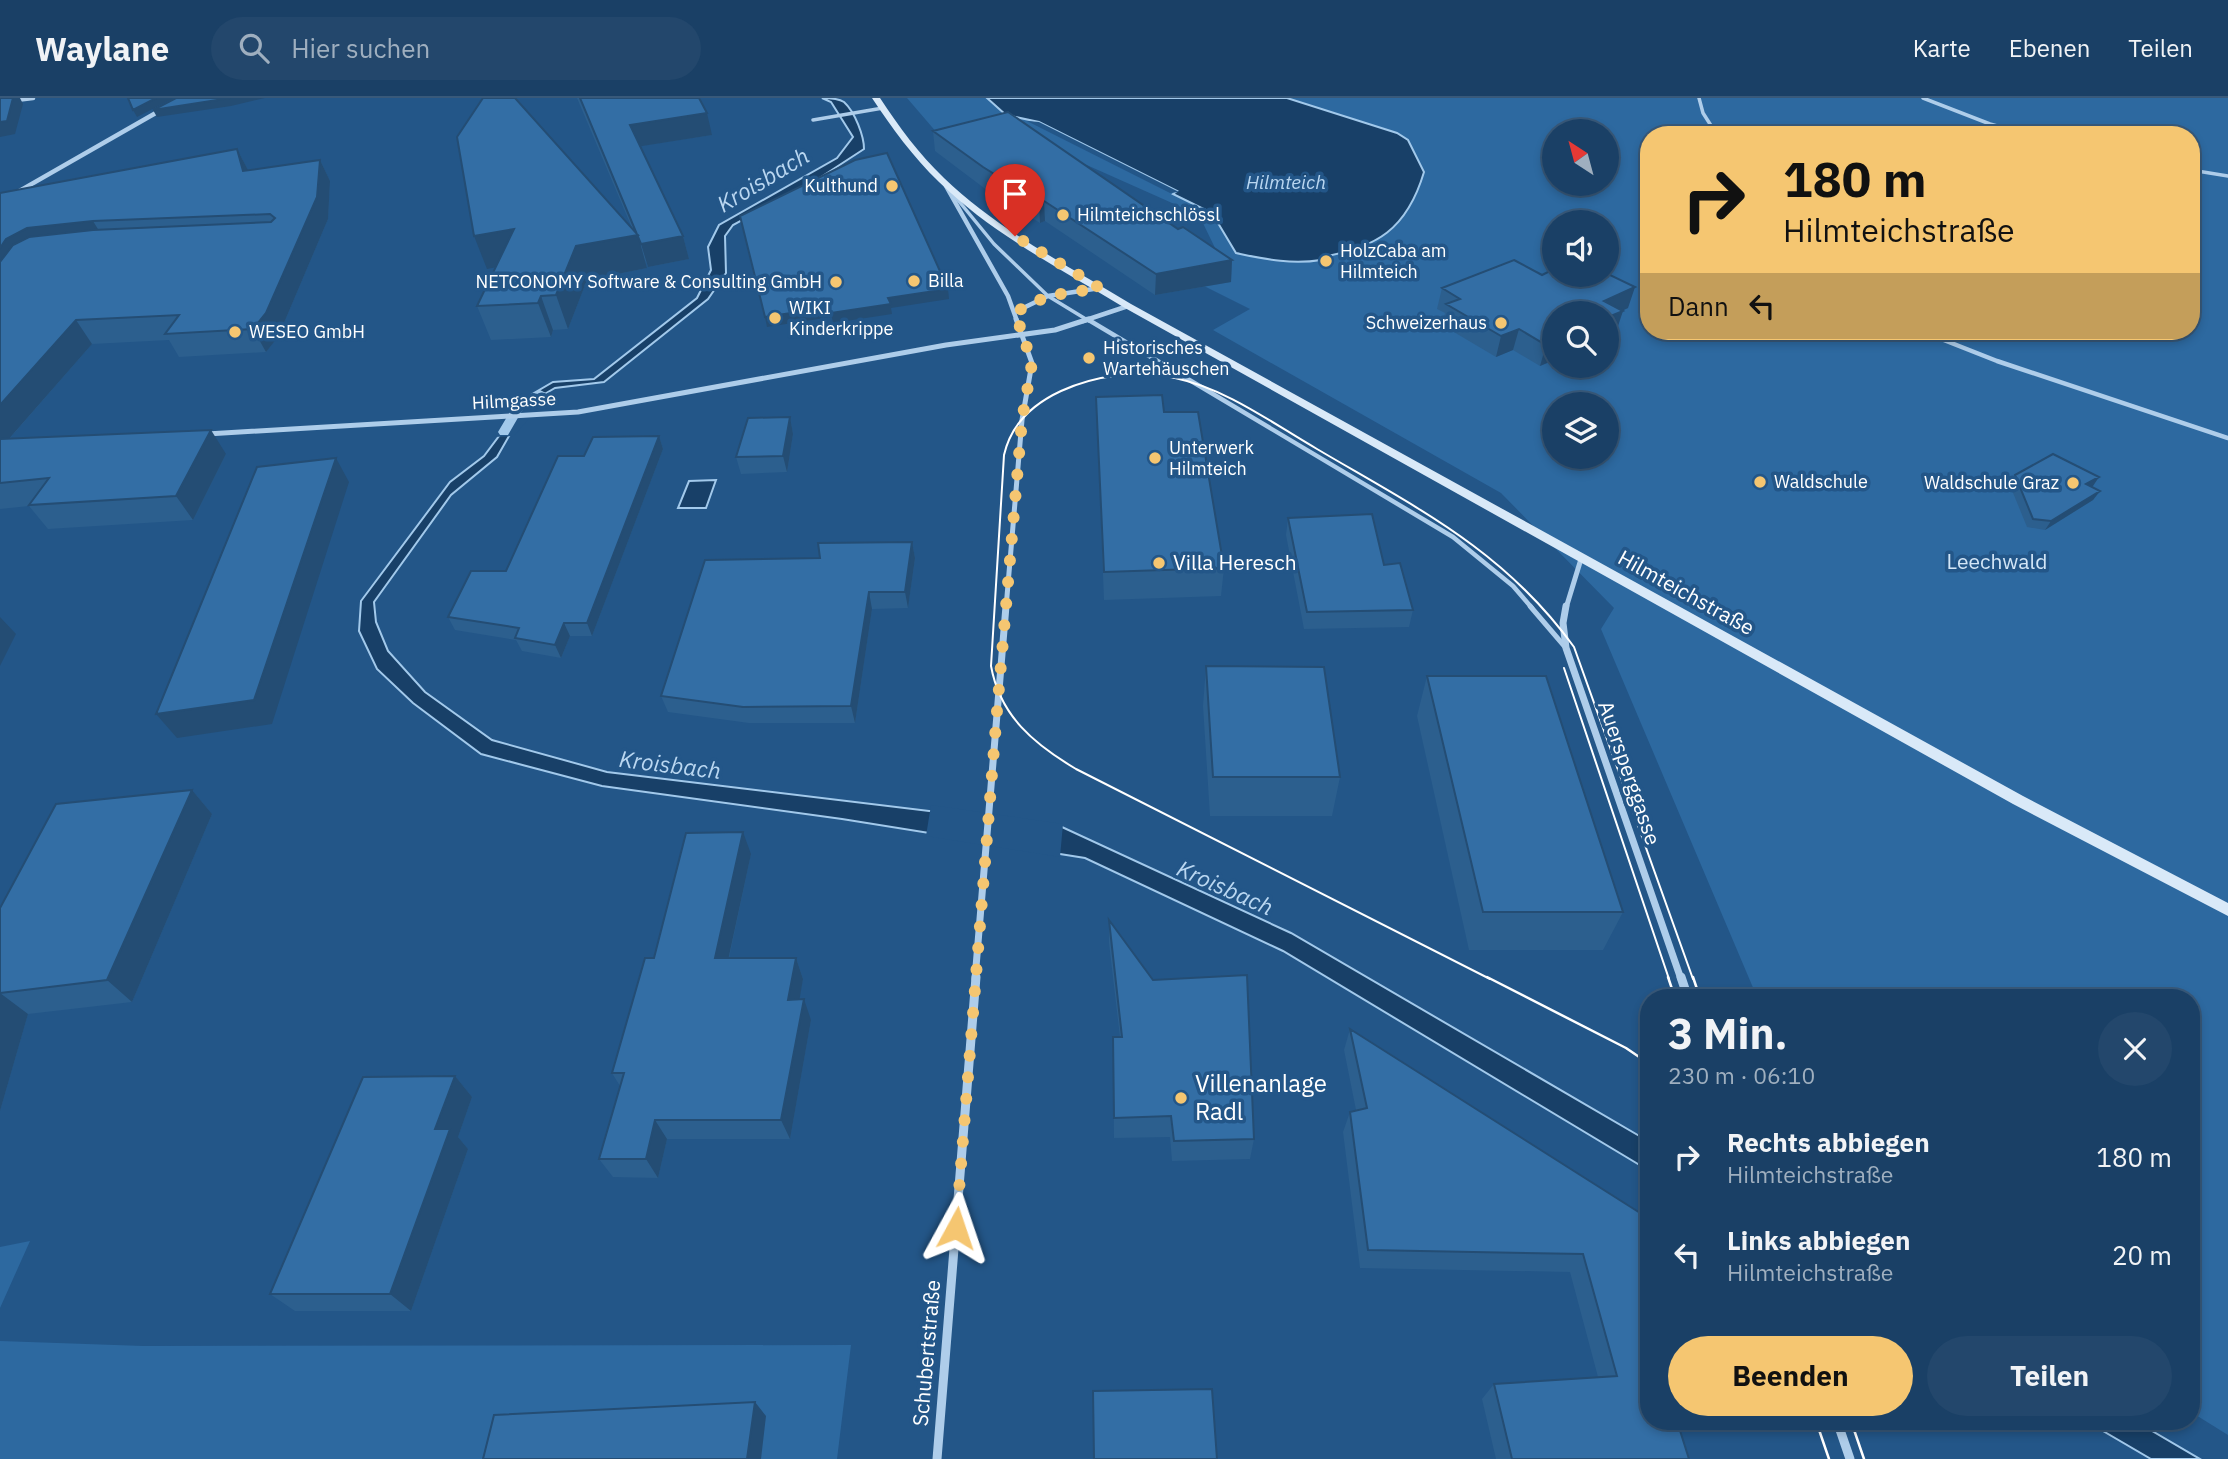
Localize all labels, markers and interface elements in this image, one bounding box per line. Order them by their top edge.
search box [211,17,701,80]
text: Waylane [35,27,169,70]
icon: search [235,29,273,67]
text: Hier suchen [291,31,430,65]
text: Karte [1913,32,1971,64]
text: Ebenen [2009,32,2090,64]
text: Teilen [2128,32,2193,64]
north arrow [1542,119,1619,196]
map controls [1542,119,1619,469]
water label: Kroisbach [711,140,814,218]
text: 180 m [1783,147,1927,210]
icon: right [1668,154,1759,245]
pin [985,164,1045,236]
water label: Hilmteich [1246,170,1326,194]
place label: Kulthund [804,174,878,197]
icon: arrive [996,175,1034,213]
marker: Kulthund [884,178,900,194]
place label: Hilmteichschlössl [1077,203,1220,226]
marker: Hilmteichschlössl [1055,207,1071,223]
text: Hilmteichstraße [1783,209,2015,251]
button: sound [1542,210,1619,287]
place label: HolzCaba am Hilmteich [1340,239,1446,283]
marker: HolzCaba am Hilmteich [1318,253,1334,269]
place label: Billa [928,269,964,292]
place label: NETCONOMY Software & Consulting GmbH [475,270,822,293]
marker: Billa [906,273,922,289]
marker: NETCONOMY Software & Consulting GmbH [828,274,844,290]
icon: left [1743,287,1781,325]
text: Dann [1668,289,1729,323]
place label: WIKI Kinderkrippe [789,296,894,340]
button: search [1542,301,1619,378]
marker: WIKI Kinderkrippe [767,310,783,326]
place label: Schweizerhaus [1366,311,1487,334]
marker: Schweizerhaus [1493,315,1509,331]
place label: WESEO GmbH [249,320,365,343]
marker: WESEO GmbH [227,324,243,340]
place label: Historisches Wartehäuschen [1103,336,1230,380]
marker: Historisches Wartehäuschen [1081,350,1097,366]
street label: Hilmgasse [471,387,557,414]
button: layers [1542,392,1619,469]
place label: Unterwerk Hilmteich [1169,436,1254,480]
marker: Unterwerk Hilmteich [1147,450,1163,466]
place label: Waldschule [1774,470,1868,493]
place label: Waldschule Graz [1924,471,2059,494]
marker: Waldschule [1752,474,1768,490]
marker: Waldschule Graz [2065,475,2081,491]
street label: Hilmteichstraße [1613,543,1760,641]
park label: Leechwald [1947,547,2047,575]
place label: Villa Heresch [1173,548,1297,576]
marker: Villa Heresch [1151,555,1167,571]
street label: Auersperggasse [1592,697,1668,849]
water label: Kroisbach [617,743,723,785]
water label: Kroisbach [1172,853,1278,922]
text: 3 Min. [1668,1006,1788,1061]
button: close [2098,1012,2172,1086]
text: 230 m · 06:10 [1668,1060,1815,1090]
place label: Villenanlage Radl [1195,1067,1327,1127]
marker: Villenanlage Radl [1173,1090,1189,1106]
text: Rechts abbiegen [1727,1125,1930,1159]
icon: right [1668,1138,1706,1176]
text: 180 m [2096,1140,2172,1174]
text: Hilmteichstraße [1727,1159,1893,1189]
position arrow [919,1191,993,1265]
text: Links abbiegen [1727,1223,1910,1257]
icon: left [1668,1236,1706,1274]
text: 20 m [2112,1238,2172,1272]
text: Hilmteichstraße [1727,1257,1893,1287]
street label: Schubertstraße [906,1279,946,1427]
button: Beenden [1668,1336,1913,1416]
button: Teilen [1927,1336,2172,1416]

